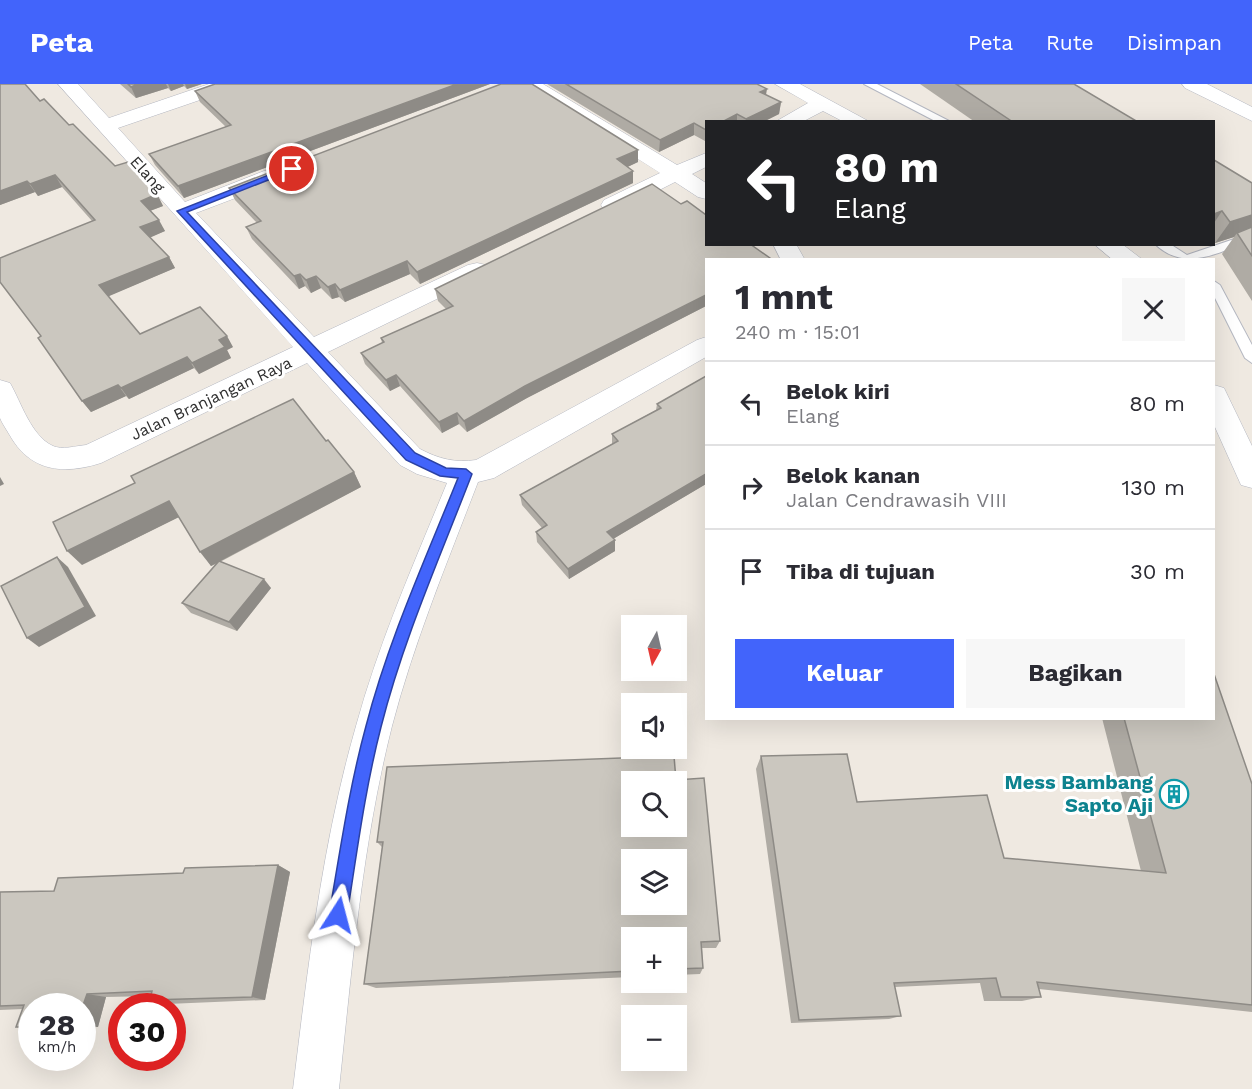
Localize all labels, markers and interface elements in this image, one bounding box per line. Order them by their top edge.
text: Peta [30,26,93,59]
text: Peta [968,30,1013,55]
text: Rute [1046,30,1094,55]
text: Disimpan [1127,30,1222,55]
pin [266,143,317,194]
text: 80 m [834,143,939,192]
icon: left [735,144,813,222]
street label: Elang [126,152,169,197]
icon: arrive [275,152,308,185]
text: Elang [834,193,906,225]
text: 1 mnt [735,276,833,318]
button: close [1122,278,1185,341]
text: 240 m · 15:01 [735,320,860,344]
street label: Jalan Branjangan Raya [128,353,295,444]
text: Belok kiri [786,379,890,404]
icon: left [735,387,768,420]
text: 80 m [1129,391,1185,416]
text: Elang [786,404,839,428]
text: Belok kanan [786,463,920,488]
icon: right [735,471,768,504]
text: 130 m [1121,475,1185,500]
text: Jalan Cendrawasih VIII [786,488,1007,512]
icon: arrive [735,555,768,588]
text: Tiba di tujuan [786,559,935,584]
text: 30 m [1130,559,1185,584]
north arrow [621,615,687,681]
map controls [621,615,687,1071]
button: Keluar [735,639,954,708]
button: Bagikan [966,639,1185,708]
button: sound [621,693,687,759]
place label: Mess Bambang Sapto Aji [1005,770,1154,817]
button: search [621,771,687,837]
building icon: Mess Bambang Sapto Aji [1158,778,1190,810]
button: layers [621,849,687,915]
position arrow [306,883,370,947]
button: + [621,927,687,993]
speed limit sign: 30 [108,993,186,1071]
button: − [621,1005,687,1071]
text: 28 [39,1007,75,1042]
text: km/h [38,1038,76,1056]

